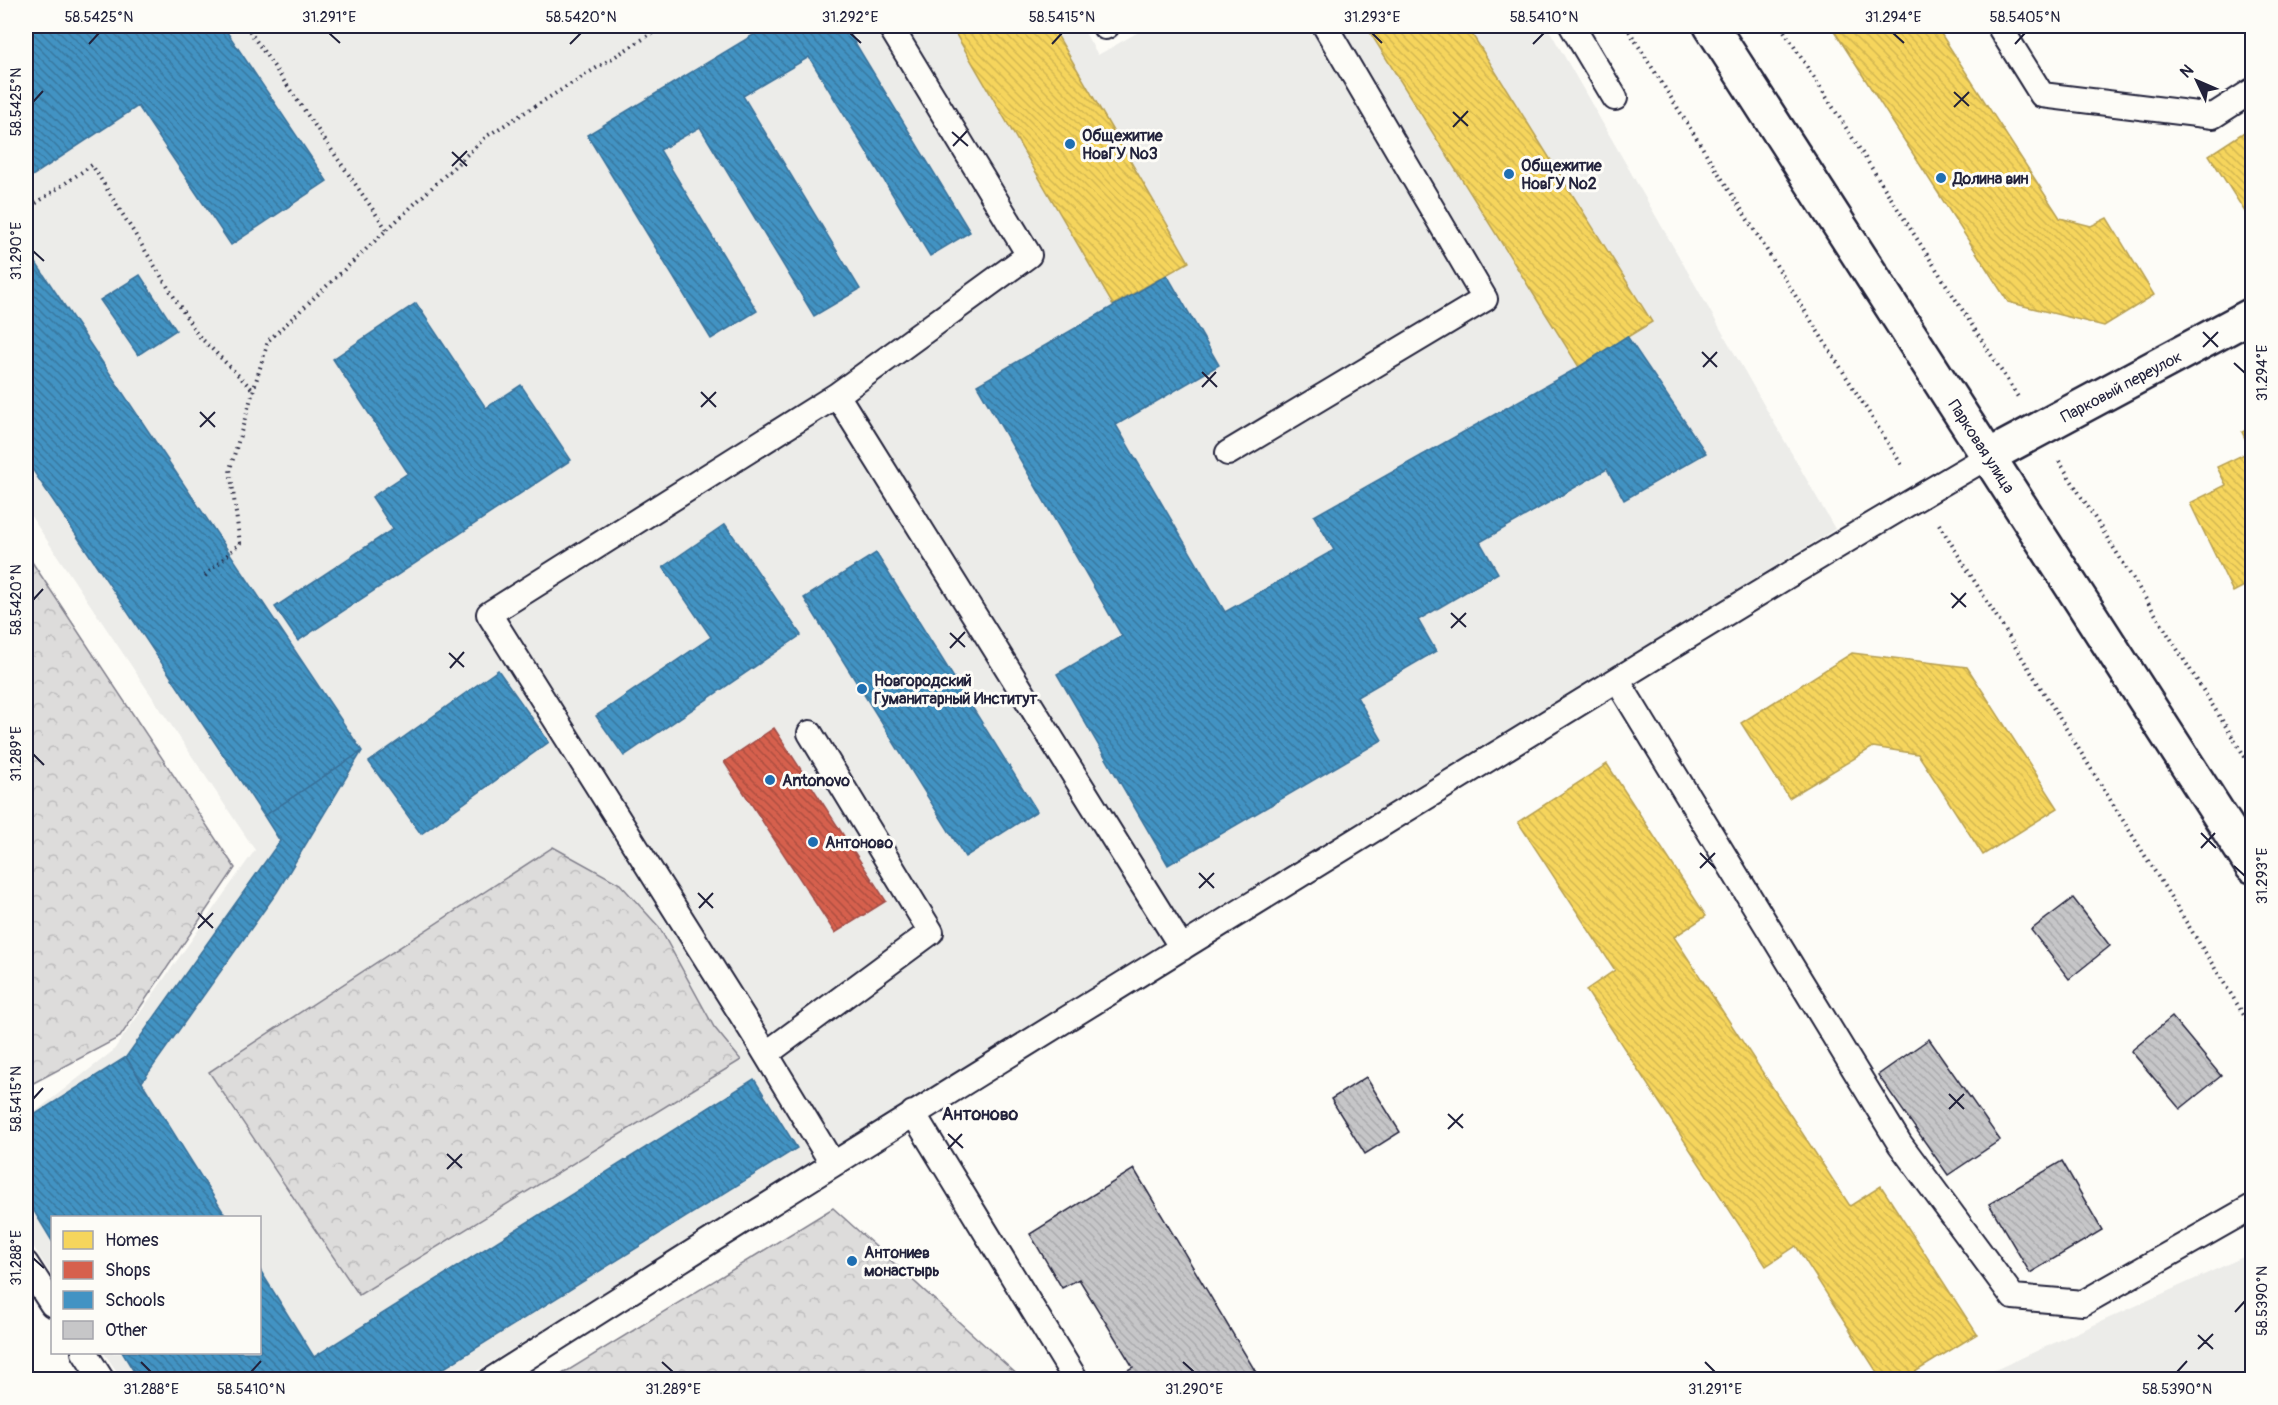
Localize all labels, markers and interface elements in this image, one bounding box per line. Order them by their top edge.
text: 58.5425°N [64,8,134,27]
text: 31.291°E [302,8,356,27]
text: 58.5420°N [545,8,617,27]
text: 31.292°E [822,8,878,27]
text: 58.5415°N [1029,8,1095,27]
text: 31.293°E [1344,8,1400,27]
text: 58.5410°N [1510,8,1578,27]
text: 31.294°E [1865,8,1922,27]
text: 58.5405°N [1990,8,2060,27]
north arrow [2167,51,2227,111]
text: N [2176,60,2198,82]
text: 58.5425°N [7,67,26,137]
place label: Общежитие НовГУ №3 [1082,126,1164,164]
marker: Общежитие НовГУ №3 [1063,137,1077,151]
place label: Общежитие НовГУ №2 [1521,156,1603,194]
marker: Общежитие НовГУ №2 [1502,167,1516,181]
place label: Долина вин [1952,169,2029,189]
marker: Долина вин [1934,171,1948,185]
text: 31.290°E [7,222,26,280]
text: 31.294°E [2253,344,2272,401]
street label: Парковый переулок [2057,347,2185,427]
street label: Парковая улица [1943,396,2019,497]
text: 58.5420°N [7,564,26,636]
place label: Новгородский Гуманитарный Институт [874,671,1038,709]
marker: Новгородский Гуманитарный Институт [855,682,869,696]
text: 31.289°E [7,726,26,782]
place label: Antonovo [782,771,850,791]
marker: Antonovo [763,773,777,787]
place label: Антоново [825,833,893,853]
marker: Антоново [806,835,820,849]
text: 31.293°E [2253,848,2272,904]
text: 58.5415°N [7,1066,26,1132]
district label: Антоново [942,1103,1019,1126]
legend [51,1216,261,1354]
text: Homes [105,1229,158,1252]
text: 31.288°E [7,1230,26,1286]
place label: Антониев монастырь [864,1243,940,1281]
marker: Антониев монастырь [845,1254,859,1268]
text: Shops [105,1259,150,1282]
text: 58.5390°N [2253,1266,2272,1336]
text: Schools [105,1289,165,1312]
text: Other [105,1319,148,1342]
text: 31.288°E [123,1380,179,1399]
text: 58.5410°N [217,1380,285,1399]
text: 31.289°E [645,1380,701,1399]
text: 31.290°E [1165,1380,1223,1399]
text: 31.291°E [1688,1380,1742,1399]
text: 58.5390°N [2142,1380,2212,1399]

